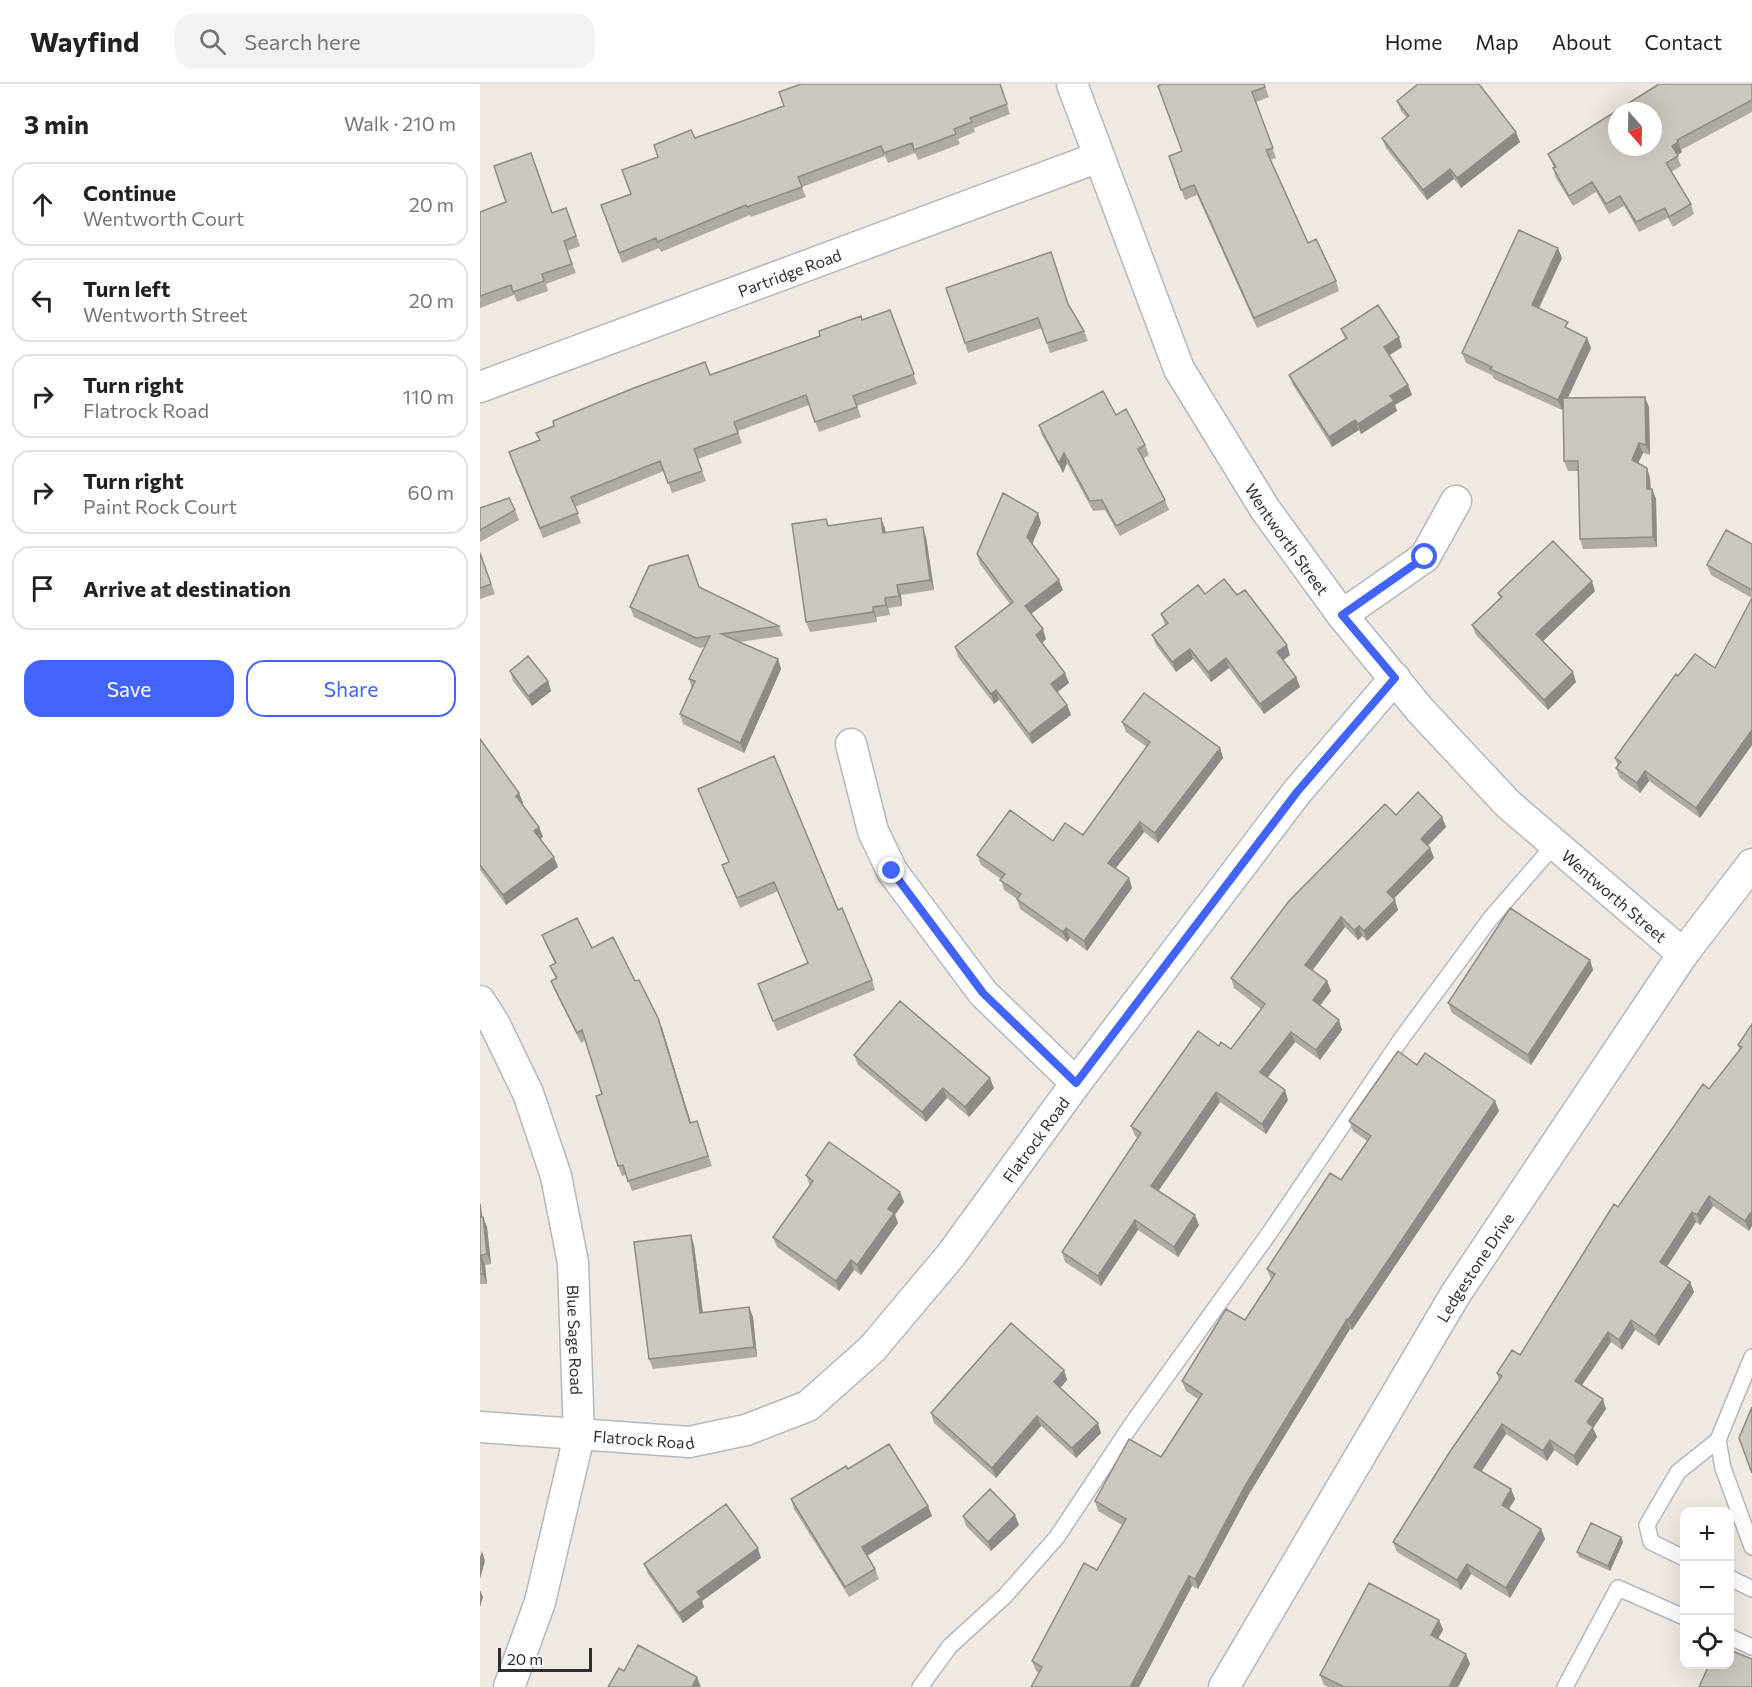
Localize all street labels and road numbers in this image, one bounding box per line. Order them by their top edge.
street label: Partridge Road [735,244,844,300]
street label: Wentworth Street [1242,480,1334,598]
street label: Wentworth Street [1558,845,1671,946]
street label: Flatrock Road [998,1093,1073,1186]
street label: Ledgestone Drive [1432,1209,1517,1325]
street label: Blue Sage Road [564,1284,587,1395]
street label: Flatrock Road [593,1426,696,1452]

